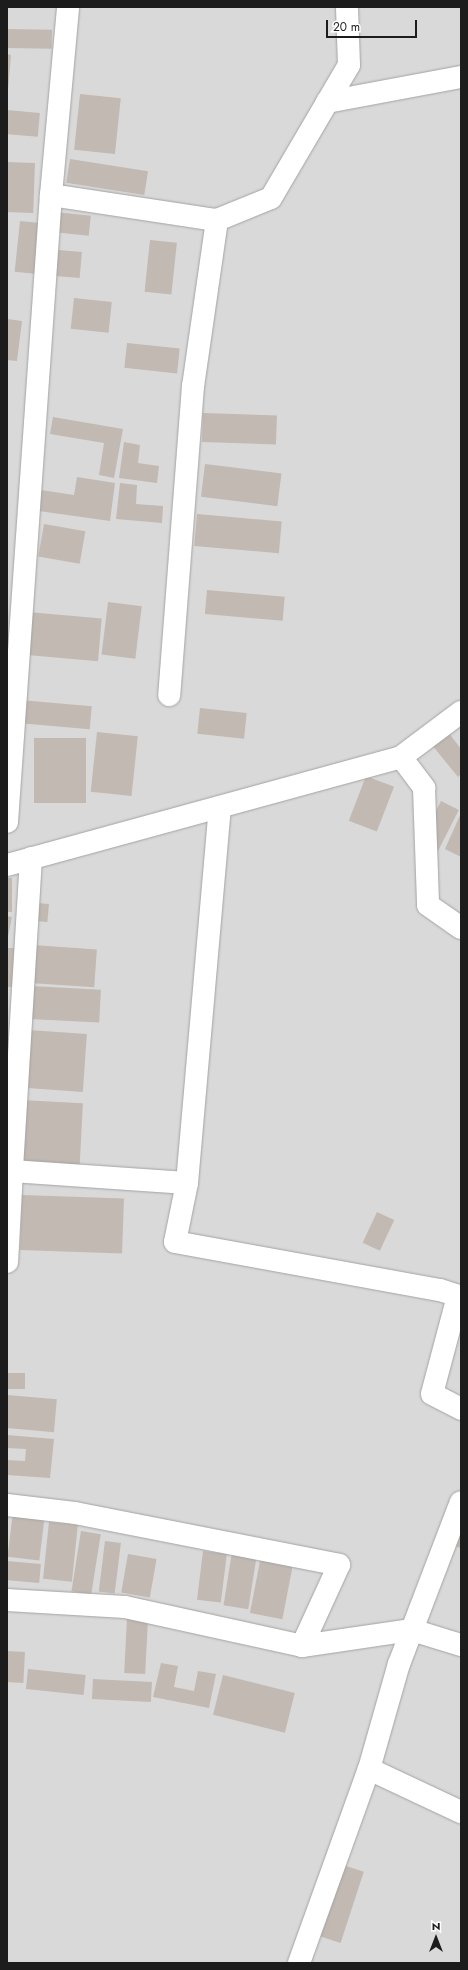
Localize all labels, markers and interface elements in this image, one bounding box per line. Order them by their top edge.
scale bar [328,12,419,38]
text: 20 m [333,18,360,36]
north arrow [416,1918,456,1958]
text: N [432,1918,440,1934]

